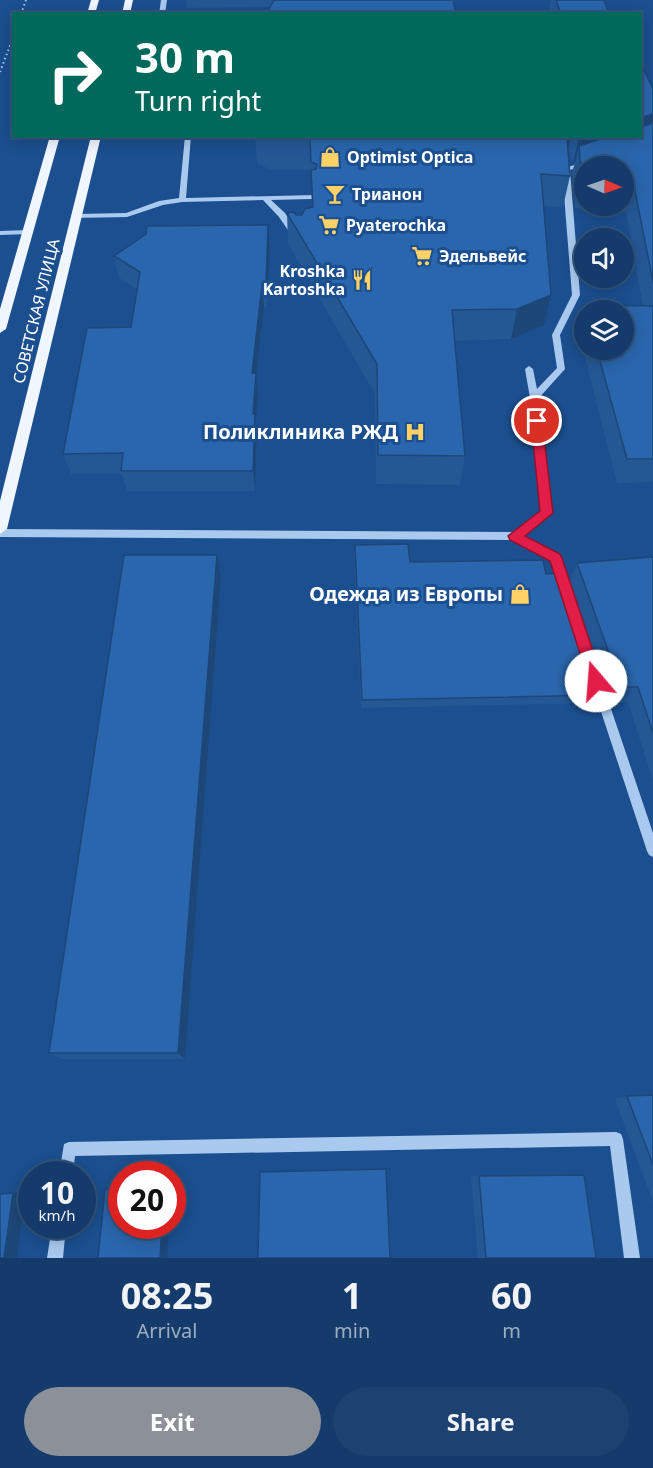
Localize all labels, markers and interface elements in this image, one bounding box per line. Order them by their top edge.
text: 30 m [135,28,235,85]
icon: right [36,36,114,114]
text: Turn right [135,82,261,119]
shop icon: Optimist Optica [318,145,342,169]
place label: Optimist Optica [347,146,473,168]
north arrow [574,156,634,216]
map controls [574,156,634,360]
bar icon: Трианон [323,182,347,206]
place label: Трианон [352,183,422,205]
supermarket icon: Pyaterochka [317,213,341,237]
place label: Pyaterochka [346,214,446,236]
button: sound [574,228,634,288]
street label: СОВЕТСКАЯ УЛИЦА [7,236,65,386]
supermarket icon: Эдельвейс [410,244,434,268]
place label: Эдельвейс [439,245,526,267]
place label: Kroshka Kartoshka [263,260,345,300]
restaurant icon: Kroshka Kartoshka [350,268,374,292]
button: layers [574,300,634,360]
pin [511,395,562,446]
icon: arrive [520,404,553,437]
place label: Поликлиника РЖД [203,418,398,445]
hospital icon: Поликлиника РЖД [403,420,427,444]
place label: Одежда из Европы [309,580,503,607]
shop icon: Одежда из Европы [508,582,532,606]
position arrow [564,649,628,713]
speed limit sign: 20 [108,1161,186,1239]
text: 10 [40,1172,74,1213]
text: km/h [39,1205,75,1225]
text: 08:25 [121,1271,213,1320]
text: 1 [342,1271,362,1320]
text: 60 [491,1271,532,1320]
text: Arrival [137,1317,198,1344]
text: min [334,1317,370,1344]
text: m [502,1317,521,1344]
button: Exit [24,1387,321,1456]
button: Share [333,1387,629,1456]

